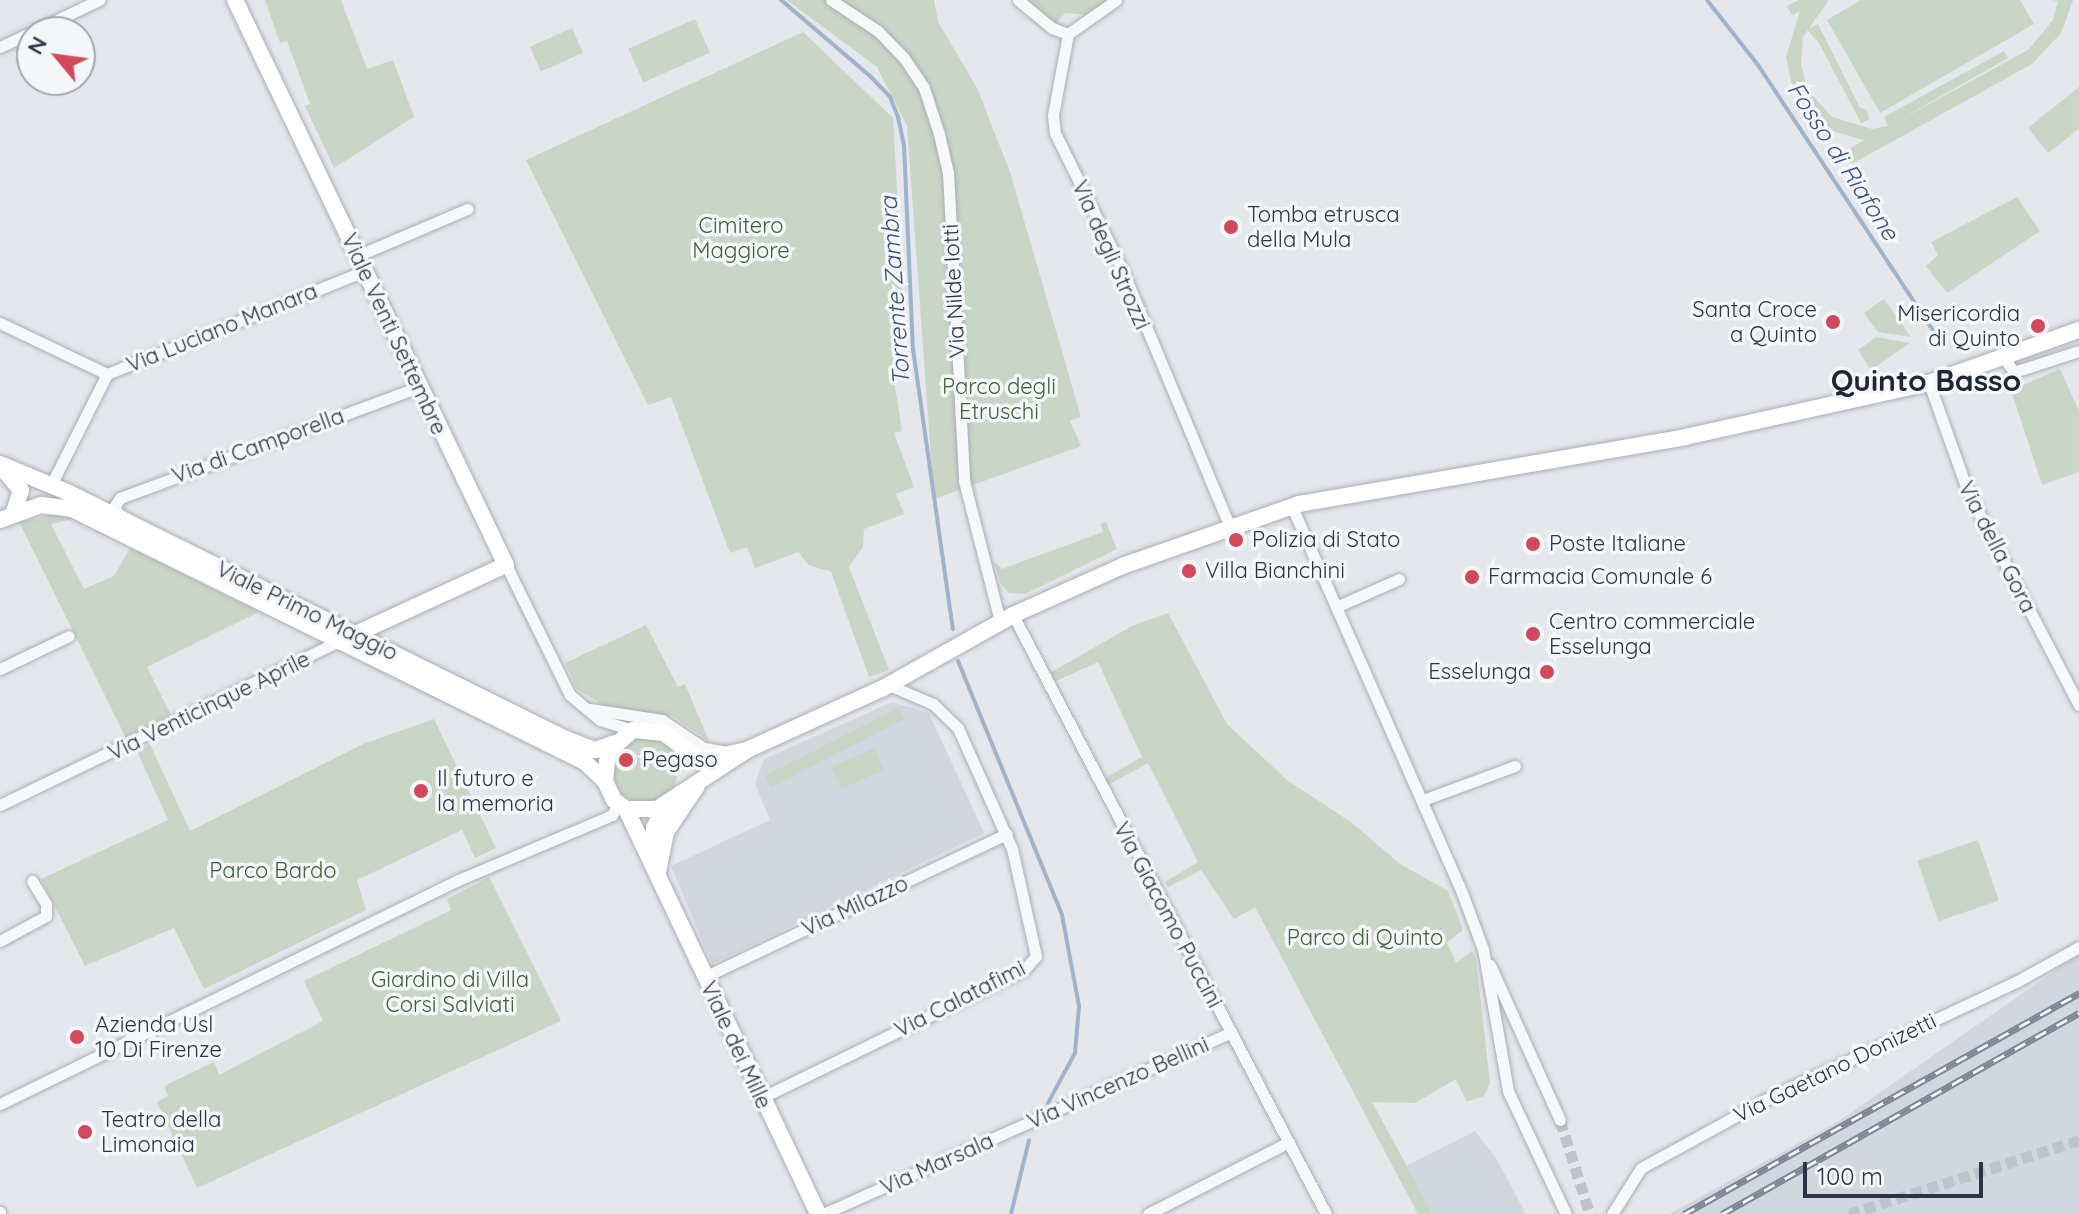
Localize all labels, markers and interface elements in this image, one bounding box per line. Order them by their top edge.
north arrow [16,16,96,96]
text: N [21,31,53,59]
water label: Fosso di Riafone [1781,76,1905,246]
street label: Via degli Strozzi [1066,176,1156,334]
water label: Torrente Zambra [874,195,916,387]
place label: Tomba etrusca della Mula [1247,201,1400,252]
park label: Cimitero Maggiore [692,212,790,264]
marker: Tomba etrusca della Mula [1222,218,1240,236]
street label: Via Nilde Iotti [937,223,971,359]
street label: Viale Venti Settembre [336,229,452,439]
street label: Via Luciano Manara [123,278,321,378]
place label: Santa Croce a Quinto [1692,296,1817,348]
place label: Misericordia di Quinto [1897,300,2020,352]
marker: Santa Croce a Quinto [1824,313,1842,331]
marker: Misericordia di Quinto [2027,315,2049,337]
district label: Quinto Basso [1831,362,2021,398]
park label: Parco degli Etruschi [942,373,1056,424]
street label: Via di Camporella [168,403,348,489]
street label: Via della Gora [1953,477,2041,617]
place label: Polizia di Stato [1252,527,1400,553]
marker: Polizia di Stato [1227,531,1245,549]
place label: Poste Italiane [1549,531,1686,557]
marker: Poste Italiane [1524,535,1542,553]
street label: Viale Primo Maggio [212,556,402,666]
place label: Villa Bianchini [1205,558,1345,584]
marker: Villa Bianchini [1180,562,1198,580]
place label: Farmacia Comunale 6 [1488,564,1712,590]
marker: Farmacia Comunale 6 [1463,568,1481,586]
place label: Centro commerciale Esselunga [1549,608,1755,660]
marker: Centro commerciale Esselunga [1524,625,1542,643]
street label: Via Venticinque Aprile [104,646,314,766]
place label: Esselunga [1428,659,1531,685]
marker: Esselunga [1538,663,1556,681]
place label: Pegaso [642,747,718,773]
marker: Pegaso [617,751,635,769]
place label: Il futuro e la memoria [437,765,554,816]
marker: Il futuro e la memoria [412,782,430,800]
street label: Via Giacomo Puccini [1108,818,1228,1012]
park label: Parco Bardo [209,858,337,884]
street label: Via Milazzo [798,870,912,942]
park label: Parco di Quinto [1287,925,1443,951]
street label: Via Calatafimi [890,955,1030,1043]
park label: Giardino di Villa Corsi Salviati [371,966,529,1018]
street label: Viale dei Mille [695,977,777,1113]
street label: Via Gaetano Donizetti [1729,1007,1941,1129]
place label: Azienda Usl 10 Di Firenze [95,1011,222,1062]
marker: Azienda Usl 10 Di Firenze [66,1026,88,1048]
street label: Via Vincenzo Bellini [1023,1031,1213,1135]
place label: Teatro della Limonaia [101,1106,221,1158]
marker: Teatro della Limonaia [76,1123,94,1141]
street label: Via Marsala [876,1127,998,1201]
scale bar [1807,1146,1987,1196]
text: 100 m [1817,1161,1883,1191]

